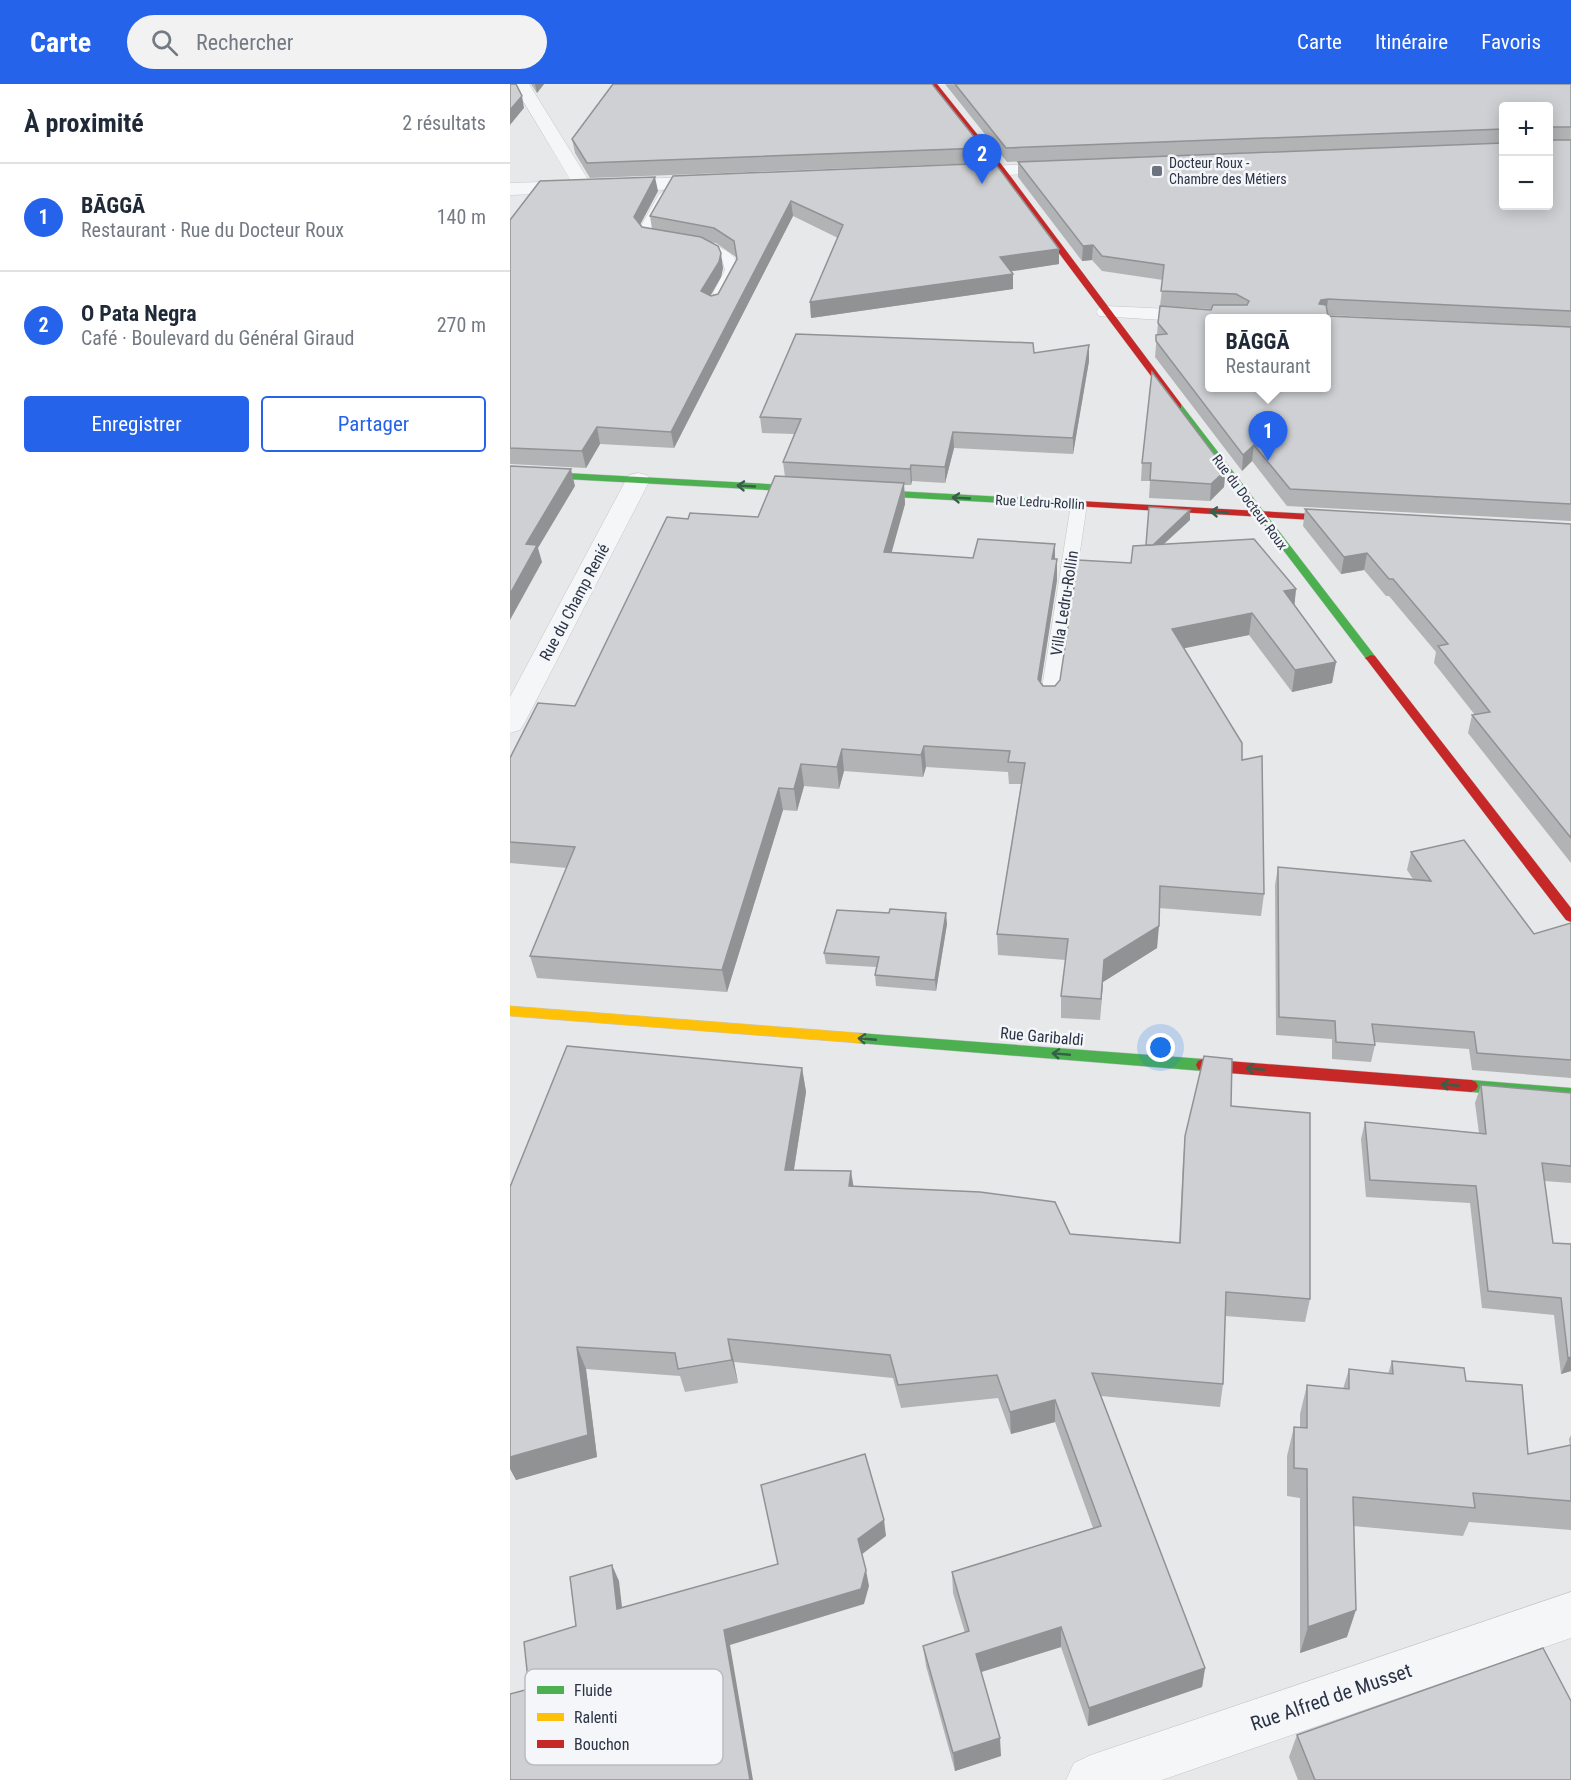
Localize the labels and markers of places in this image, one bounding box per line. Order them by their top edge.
pin: 2 [962,135,1002,184]
place label: Docteur Roux - Chambre des Métiers [1169,155,1287,187]
marker: Docteur Roux - Chambre des Métiers [1150,164,1164,178]
pin: 1 [1248,412,1287,461]

